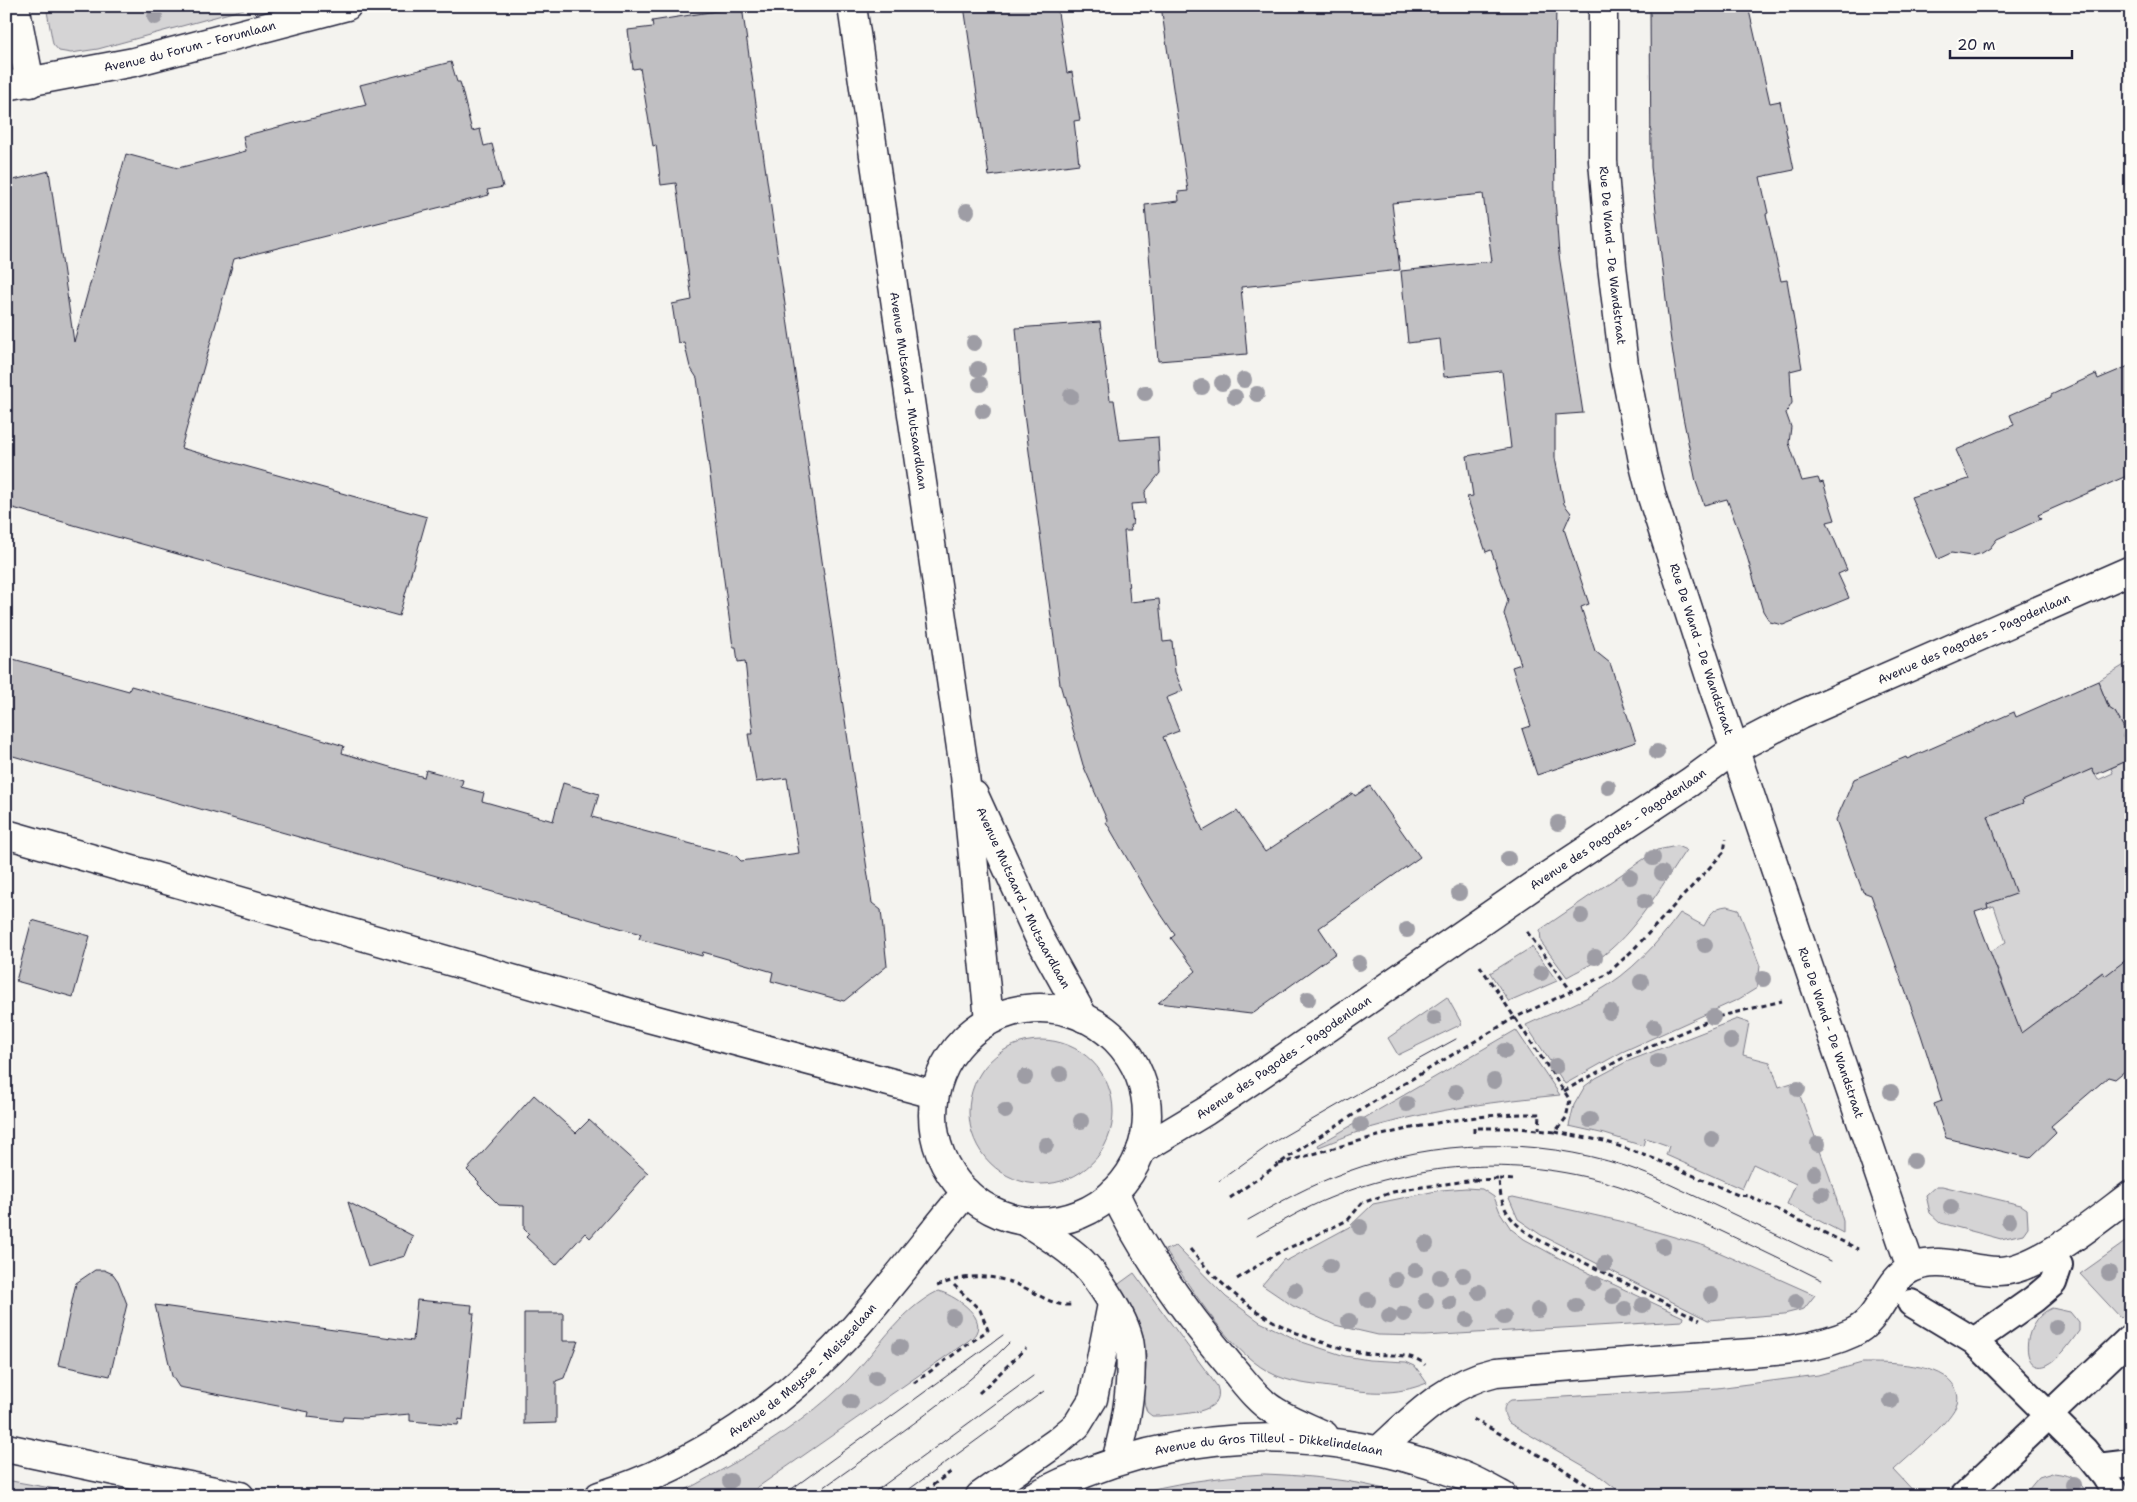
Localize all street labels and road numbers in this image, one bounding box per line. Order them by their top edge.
street label: Avenue du Forum - Forumlaan [102,17,277,75]
street label: Rue De Wand - De Wandstraat [1595,165,1629,346]
street label: Avenue Mutsaard - Mutsaardlaan [886,291,931,491]
street label: Rue De Wand - De Wandstraat [1666,561,1737,737]
street label: Avenue des Pagodes - Pagodenlaan [1875,590,2073,688]
street label: Avenue des Pagodes - Pagodenlaan [1527,765,1709,894]
street label: Avenue Mutsaard - Mutsaardlaan [973,805,1074,991]
street label: Rue De Wand - De Wandstraat [1794,945,1867,1120]
street label: Avenue des Pagodes - Pagodenlaan [1193,992,1374,1123]
street label: Avenue de Meysse - Meiseselaan [725,1300,880,1441]
street label: Avenue du Gros Tilleul - Dikkelindelaan [1153,1430,1385,1459]

